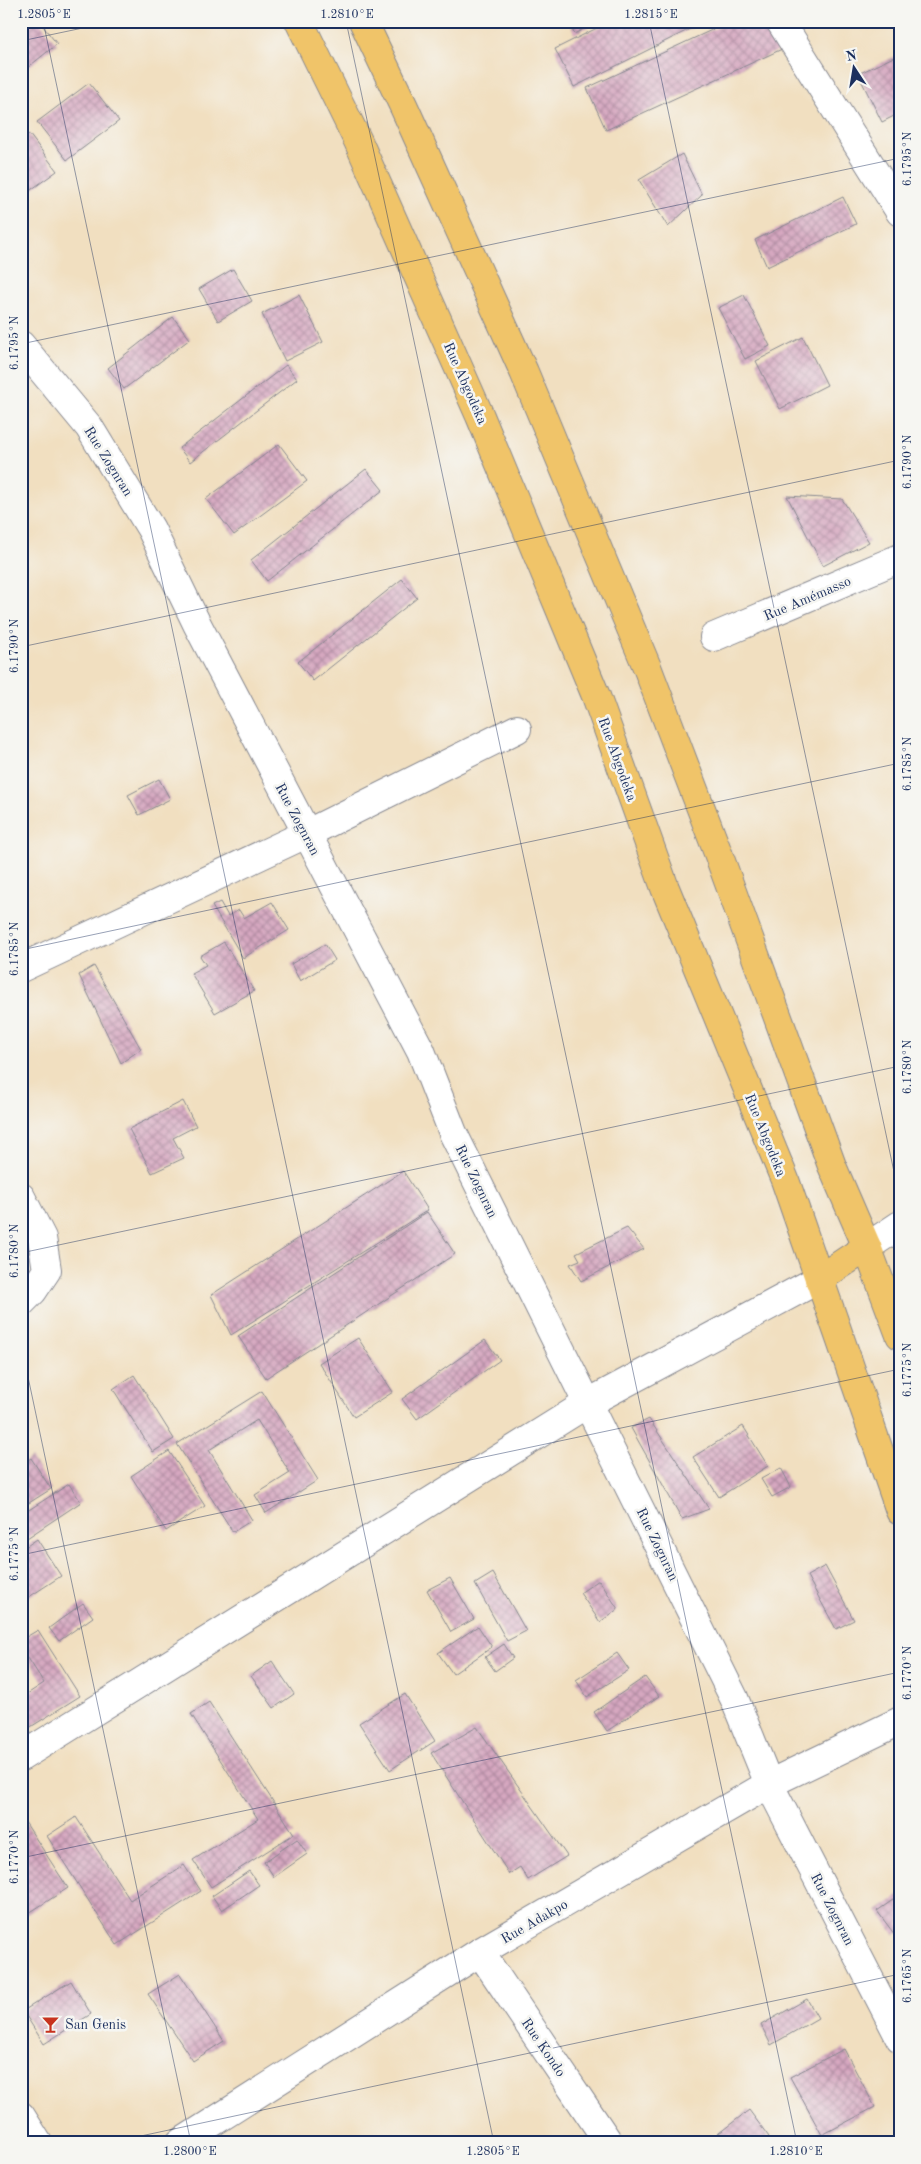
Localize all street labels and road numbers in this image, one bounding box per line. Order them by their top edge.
street label: Rue Abgodeka [441,340,489,427]
street label: Rue Zognran [81,424,135,499]
street label: Rue Amémasso [762,574,853,624]
street label: Rue Abgodeka [595,716,639,803]
street label: Rue Zognran [272,781,322,858]
street label: Rue Abgodeka [742,1092,788,1179]
street label: Rue Zognran [452,1143,500,1221]
street label: Rue Zognran [633,1506,681,1584]
street label: Rue Zognran [808,1871,857,1948]
street label: Rue Adakpo [499,1897,570,1946]
street label: Rue Kondo [519,2016,568,2079]

